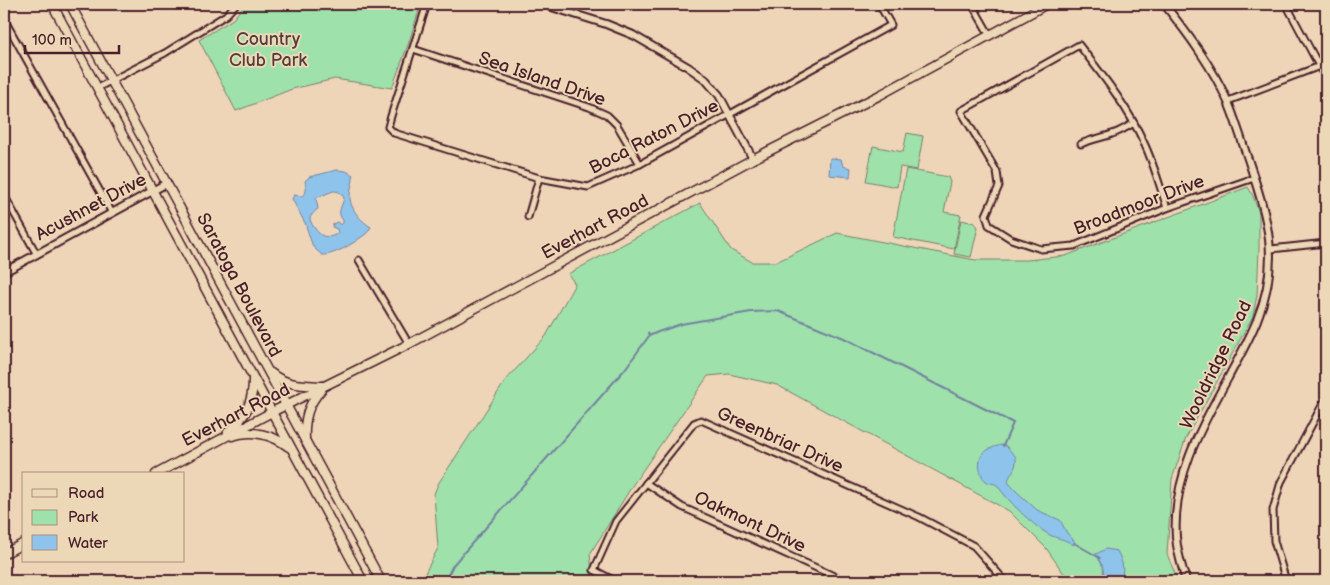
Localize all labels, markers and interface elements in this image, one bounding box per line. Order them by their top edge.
scale bar [25,22,119,54]
park label: Country Club Park [229,29,307,71]
text: 100 m [32,31,72,50]
street label: Sea Island Drive [476,47,609,111]
street label: Boca Raton Drive [586,95,723,179]
street label: Acushnet Drive [32,169,150,245]
street label: Broadmoor Drive [1071,170,1208,240]
street label: Everhart Road [538,190,652,264]
street label: Saratoga Boulevard [192,209,286,361]
street label: Wooldridge Road [1176,297,1256,433]
street label: Everhart Road [179,379,293,451]
street label: Greenbriar Drive [714,403,847,477]
legend [22,472,185,562]
text: Road [68,484,104,503]
street label: Oakmont Drive [691,487,809,557]
text: Park [68,508,99,527]
text: Water [68,534,108,553]

